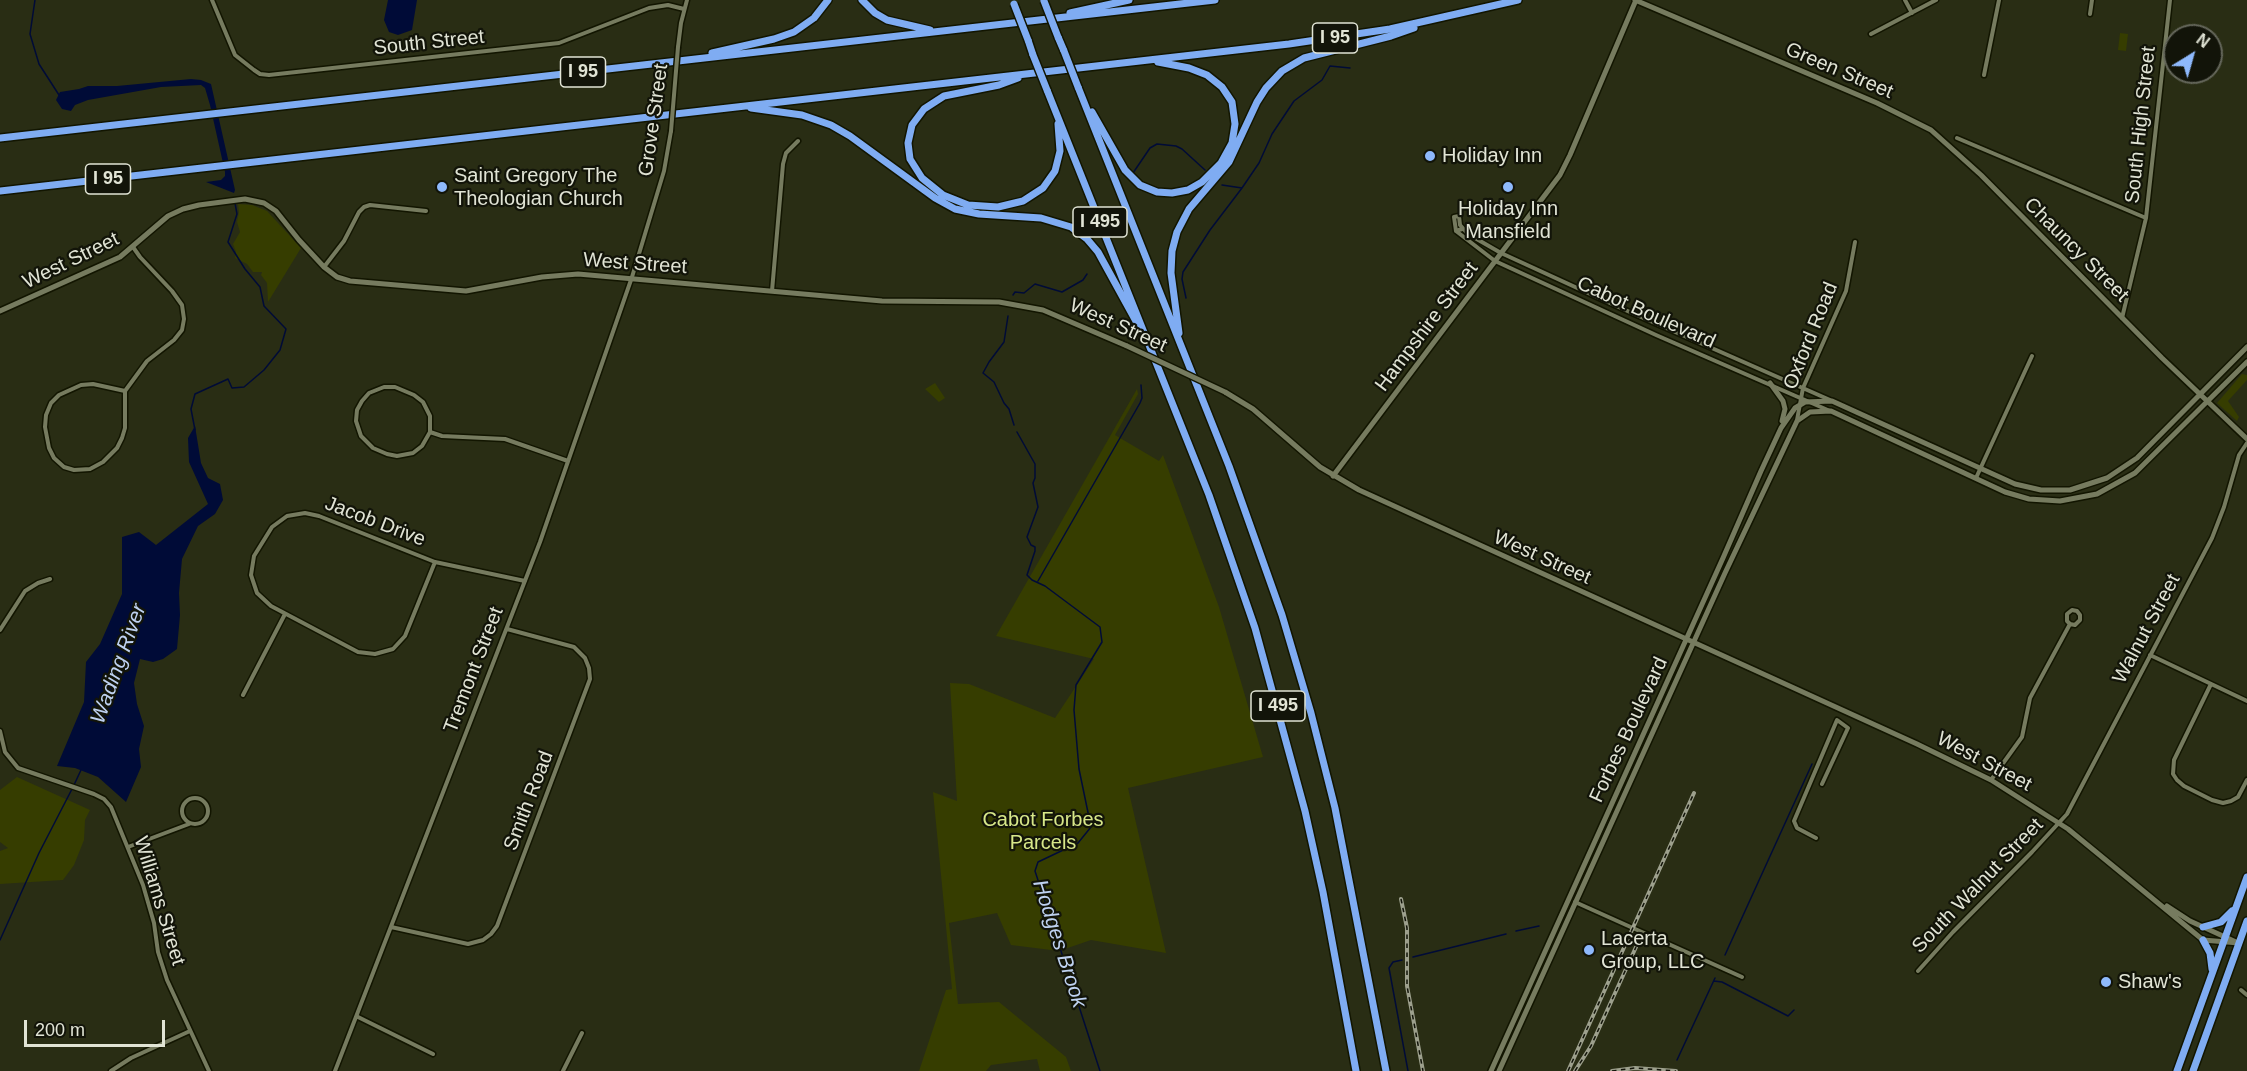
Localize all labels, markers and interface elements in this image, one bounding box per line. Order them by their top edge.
road number: I 95 [1312,23,1358,53]
north arrow [2163,24,2223,84]
street label: South Street [372,25,486,61]
text: N [2193,31,2213,51]
street label: Green Street [1782,38,1896,104]
street label: South High Street [2121,45,2161,205]
road number: I 95 [560,57,606,87]
street label: Grove Street [634,62,674,178]
place label: Holiday Inn [1442,144,1542,168]
marker: Holiday Inn [1423,149,1437,163]
road number: I 95 [86,164,130,194]
place label: Saint Gregory The Theologian Church [454,164,623,211]
marker: Saint Gregory The Theologian Church [435,180,449,194]
marker: Holiday Inn Mansfield [1501,180,1515,194]
street label: Chauncy Street [2019,193,2133,307]
place label: Holiday Inn Mansfield [1458,197,1558,244]
road number: I 495 [1073,207,1127,237]
street label: West Street [19,227,123,295]
street label: West Street [582,248,688,280]
street label: Hampshire Street [1371,258,1483,396]
street label: Cabot Boulevard [1573,272,1719,354]
street label: Oxford Road [1779,279,1843,393]
street label: West Street [1066,294,1170,358]
street label: Jacob Drive [321,492,429,552]
street label: West Street [1490,526,1594,590]
street label: Walnut Street [2108,570,2186,688]
water label: Wading River [86,601,152,727]
street label: Tremont Street [439,604,509,736]
street label: Forbes Boulevard [1585,653,1673,807]
road number: I 495 [1251,691,1305,721]
street label: West Street [1932,727,2036,797]
street label: Smith Road [499,748,559,854]
park label: Cabot Forbes Parcels [982,808,1104,855]
street label: South Walnut Street [1907,814,2049,958]
street label: Williams Street [128,834,190,968]
water label: Hodges Brook [1026,877,1092,1011]
place label: Lacerta Group, LLC [1601,927,1704,974]
marker: Lacerta Group, LLC [1582,943,1596,957]
place label: Shaw's [2118,970,2182,994]
marker: Shaw's [2099,975,2113,989]
scale bar [27,1008,168,1046]
text: 200 m [35,1020,85,1040]

